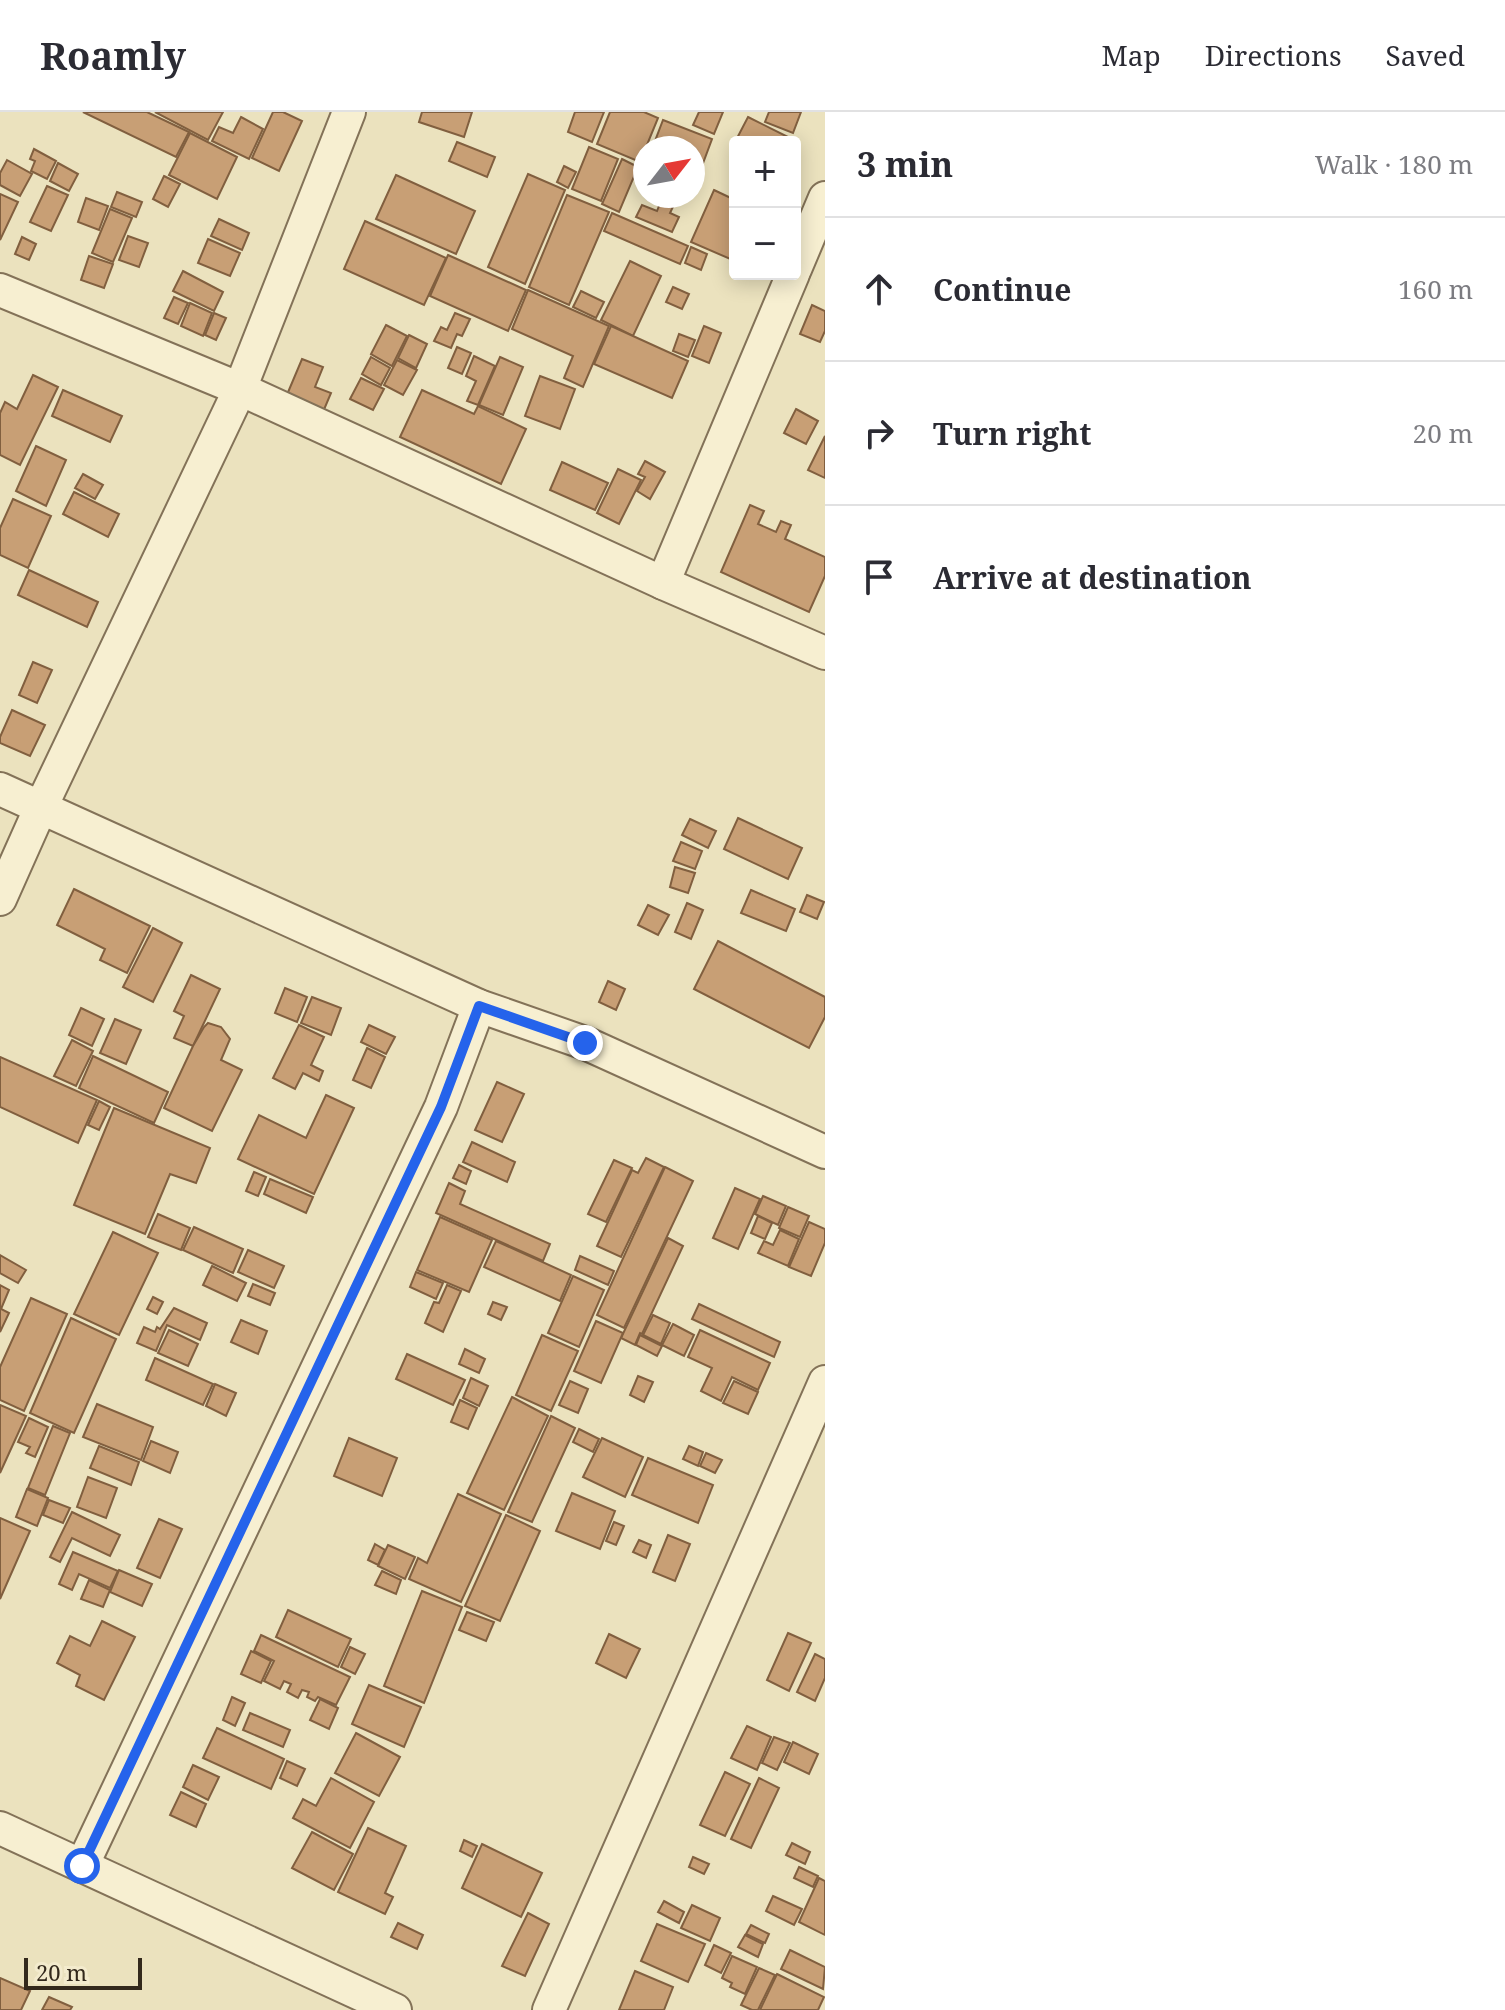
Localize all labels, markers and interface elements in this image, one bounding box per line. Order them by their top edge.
text: Roamly [40,29,186,81]
text: Map [1101,36,1161,74]
text: Directions [1205,36,1342,74]
text: Saved [1386,36,1465,74]
north arrow [633,136,705,208]
map controls [729,136,801,280]
button: + [729,136,801,208]
text: 3 min [857,141,953,187]
text: Walk · 180 m [1315,146,1473,182]
button: − [729,208,801,280]
icon: ahead [857,267,901,311]
text: Continue [933,269,1071,310]
text: 160 m [1398,271,1473,307]
icon: right [857,411,901,455]
text: Turn right [933,413,1091,454]
text: 20 m [1413,415,1473,451]
icon: arrive [857,555,901,599]
text: Arrive at destination [933,557,1252,598]
route end [567,1025,603,1061]
route start [64,1848,100,1884]
scale bar [24,1954,142,1990]
text: 20 m [36,1957,87,1987]

